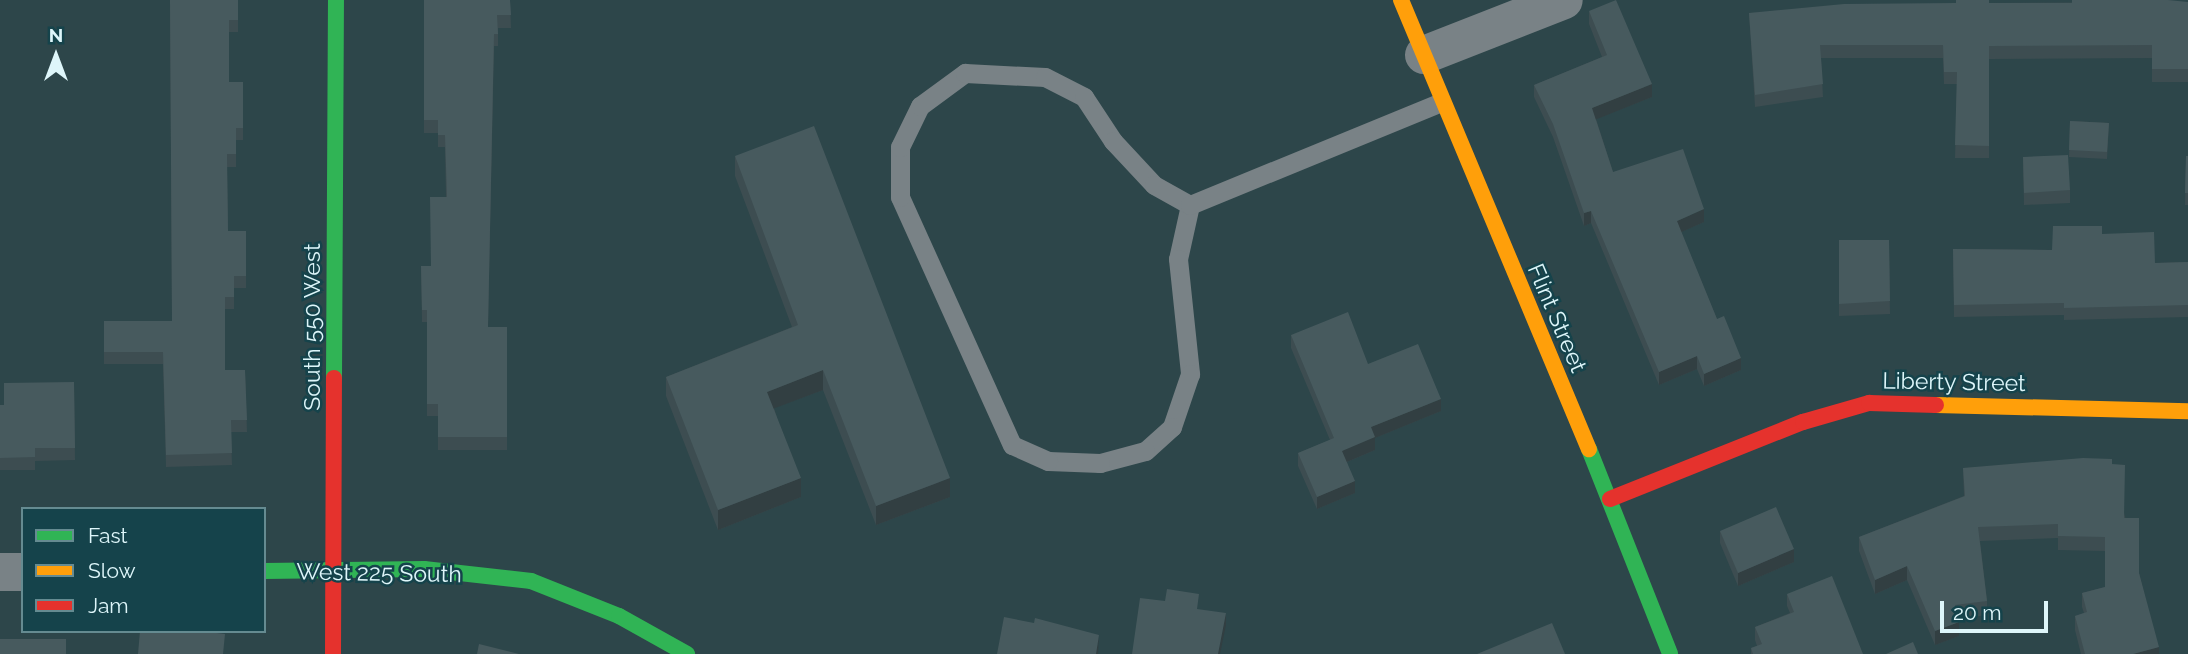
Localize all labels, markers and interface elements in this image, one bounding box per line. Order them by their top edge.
north arrow [21,21,91,91]
text: N [49,24,63,46]
street label: South 550 West [298,243,326,411]
street label: Flint Street [1522,259,1592,377]
street label: Liberty Street [1882,367,2026,397]
legend [21,507,266,633]
text: Fast [88,523,128,548]
text: Slow [88,558,136,583]
street label: West 225 South [296,558,462,588]
scale bar [1943,588,2052,632]
text: Jam [88,593,129,618]
text: 20 m [1953,600,2001,625]

